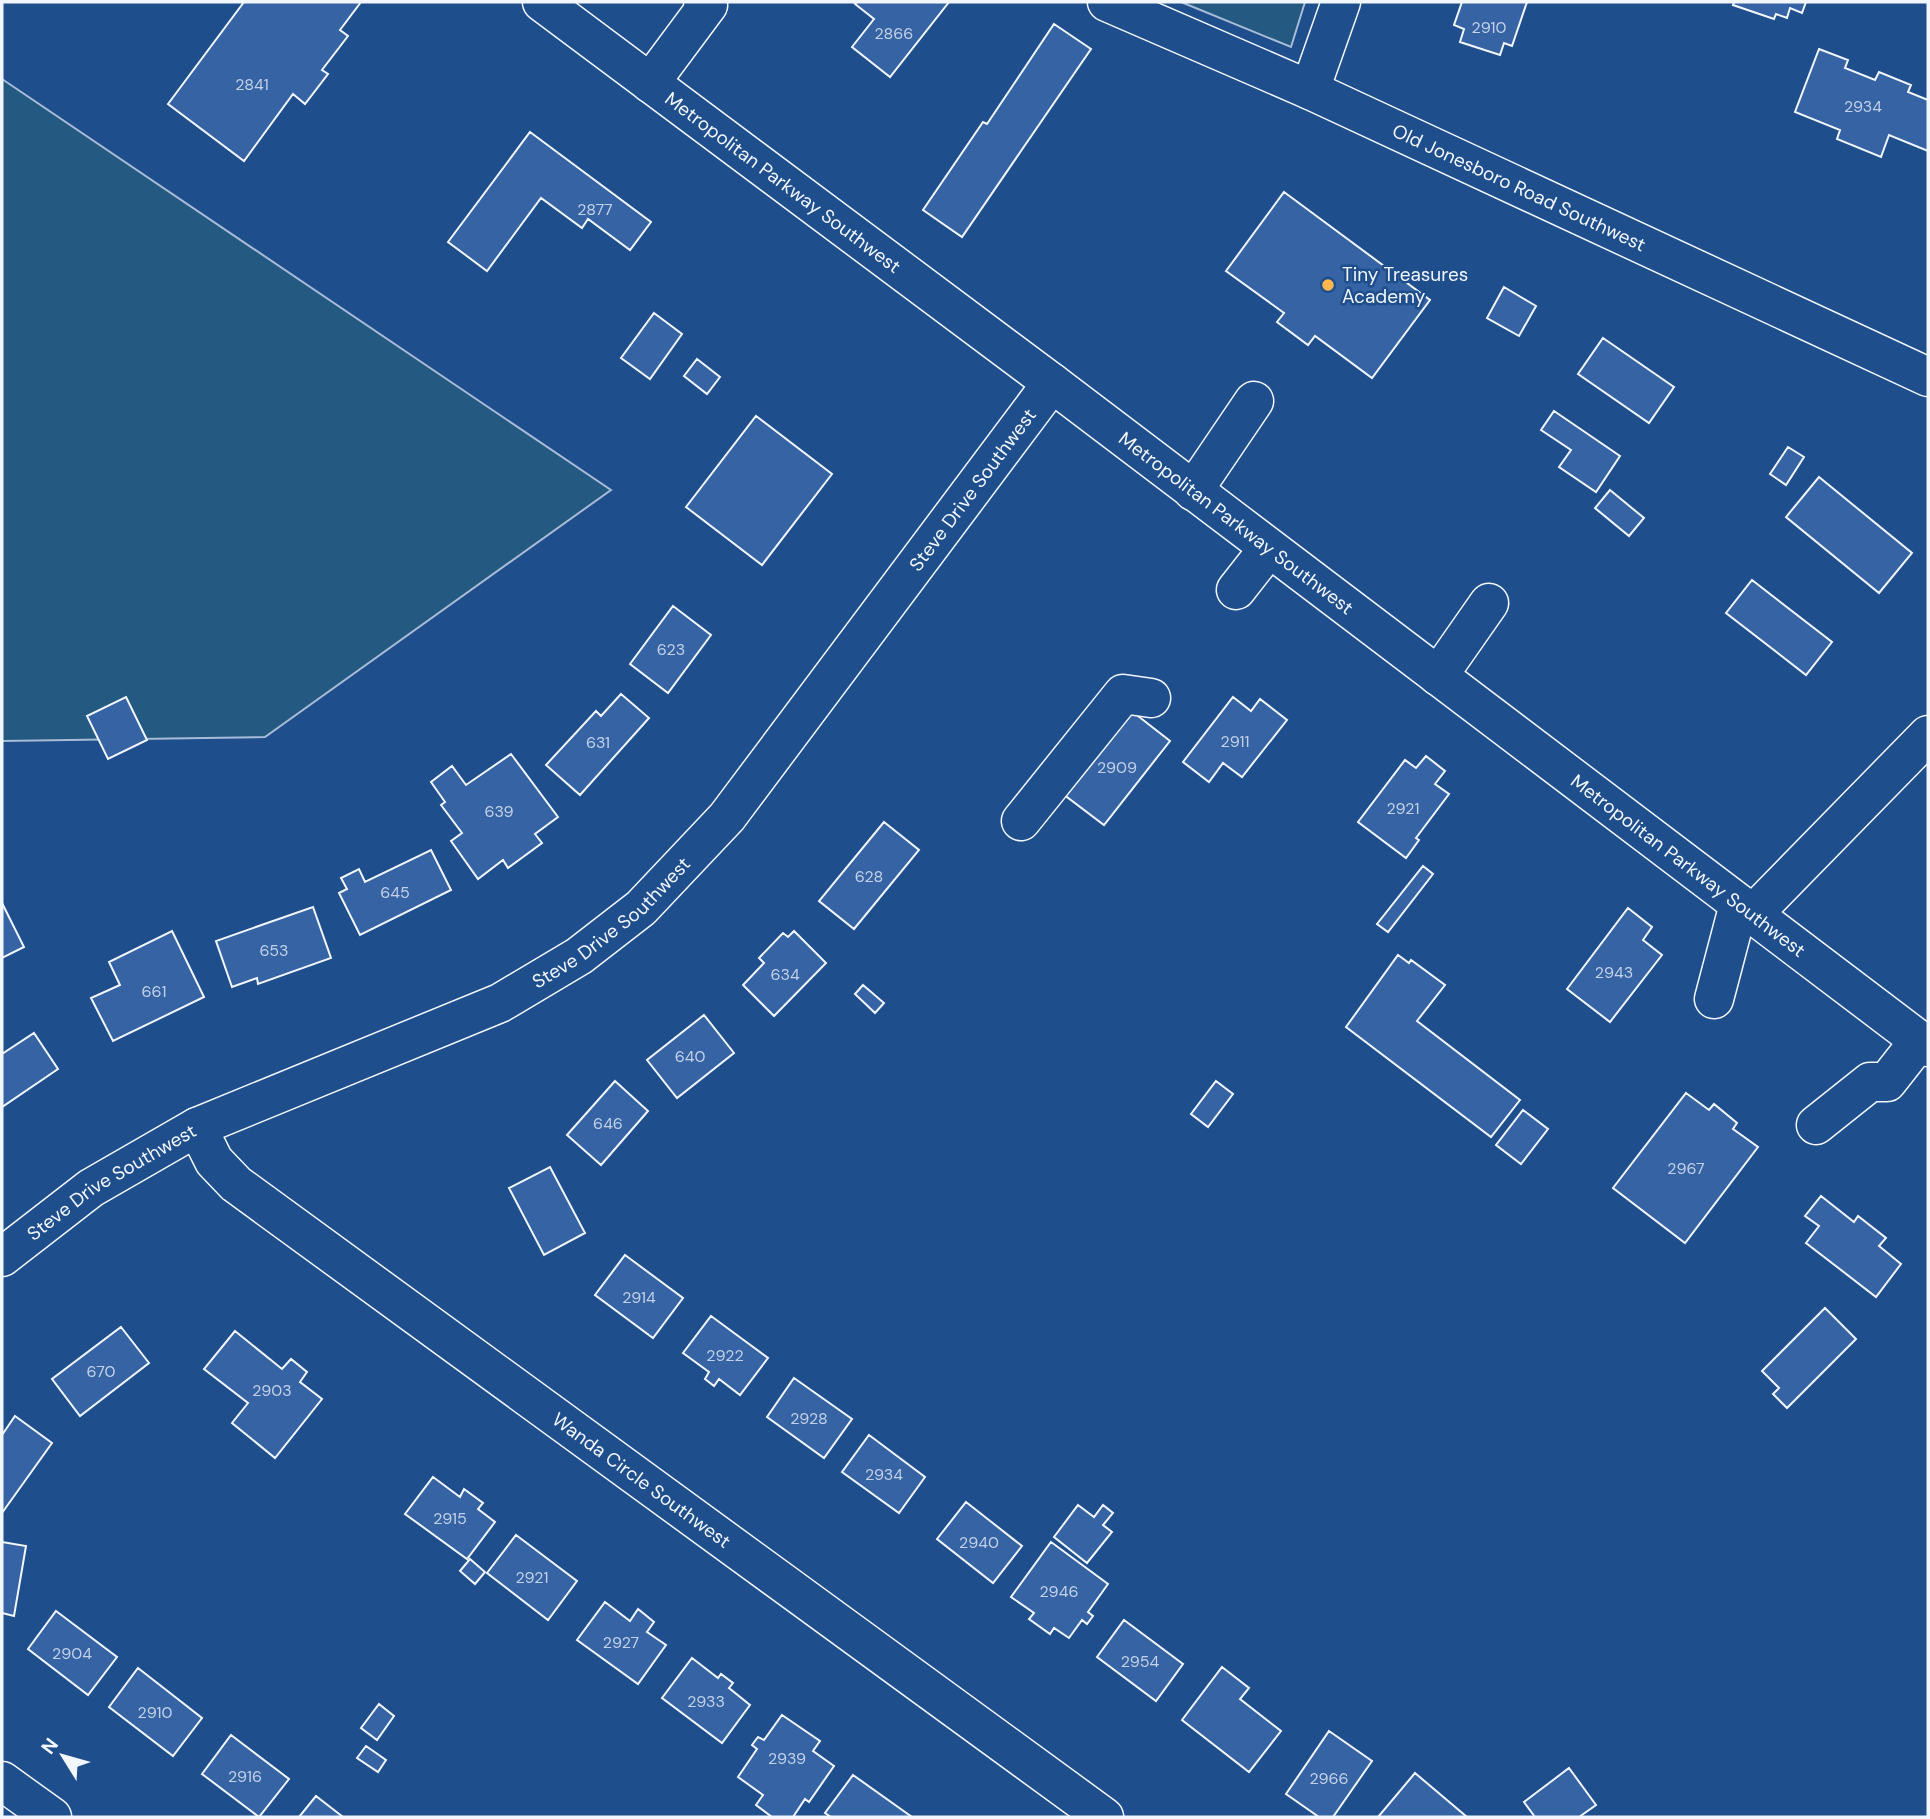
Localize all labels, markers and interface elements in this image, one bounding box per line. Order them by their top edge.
house number: 2910 [1472,17,1506,38]
house number: 2866 [875,23,913,44]
house number: 2841 [235,74,269,95]
street label: Metropolitan Parkway Southwest [660,86,906,279]
house number: 2934 [1844,96,1882,117]
street label: Old Jonesboro Road Southwest [1388,118,1650,257]
house number: 2877 [577,199,613,220]
place label: Tiny Treasures Academy [1342,262,1468,309]
marker: Tiny Treasures Academy [1320,277,1336,293]
street label: Steve Drive Southwest [904,403,1042,576]
street label: Metropolitan Parkway Southwest [1114,426,1358,620]
house number: 623 [657,639,685,660]
house number: 2911 [1221,731,1249,752]
house number: 631 [586,732,610,753]
house number: 2909 [1097,757,1137,778]
street label: Metropolitan Parkway Southwest [1566,769,1810,963]
house number: 2921 [1386,798,1420,819]
house number: 639 [484,801,514,822]
street label: Steve Drive Southwest [527,852,696,994]
house number: 628 [855,866,883,887]
house number: 645 [380,882,410,903]
house number: 653 [260,940,288,961]
house number: 2943 [1595,962,1633,983]
house number: 634 [770,964,800,985]
house number: 661 [141,981,167,1002]
house number: 640 [675,1046,705,1067]
house number: 646 [593,1113,623,1134]
street label: Steve Drive Southwest [22,1118,201,1246]
house number: 2967 [1667,1158,1705,1179]
house number: 2914 [622,1287,656,1308]
house number: 2922 [706,1345,744,1366]
house number: 670 [87,1361,115,1382]
house number: 2903 [252,1380,292,1401]
street label: Wanda Circle Southwest [547,1407,736,1554]
house number: 2928 [790,1408,828,1429]
house number: 2934 [865,1464,903,1485]
house number: 2915 [433,1508,467,1529]
house number: 2940 [959,1532,999,1553]
house number: 2921 [515,1567,549,1588]
house number: 2946 [1040,1581,1078,1602]
house number: 2927 [603,1632,639,1653]
house number: 2904 [52,1643,92,1664]
house number: 2954 [1121,1651,1160,1672]
house number: 2933 [687,1691,725,1712]
house number: 2910 [138,1702,172,1723]
north arrow [28,1721,98,1791]
text: N [36,1733,64,1759]
house number: 2939 [768,1748,806,1769]
house number: 2916 [228,1766,262,1787]
house number: 2966 [1309,1768,1349,1789]

